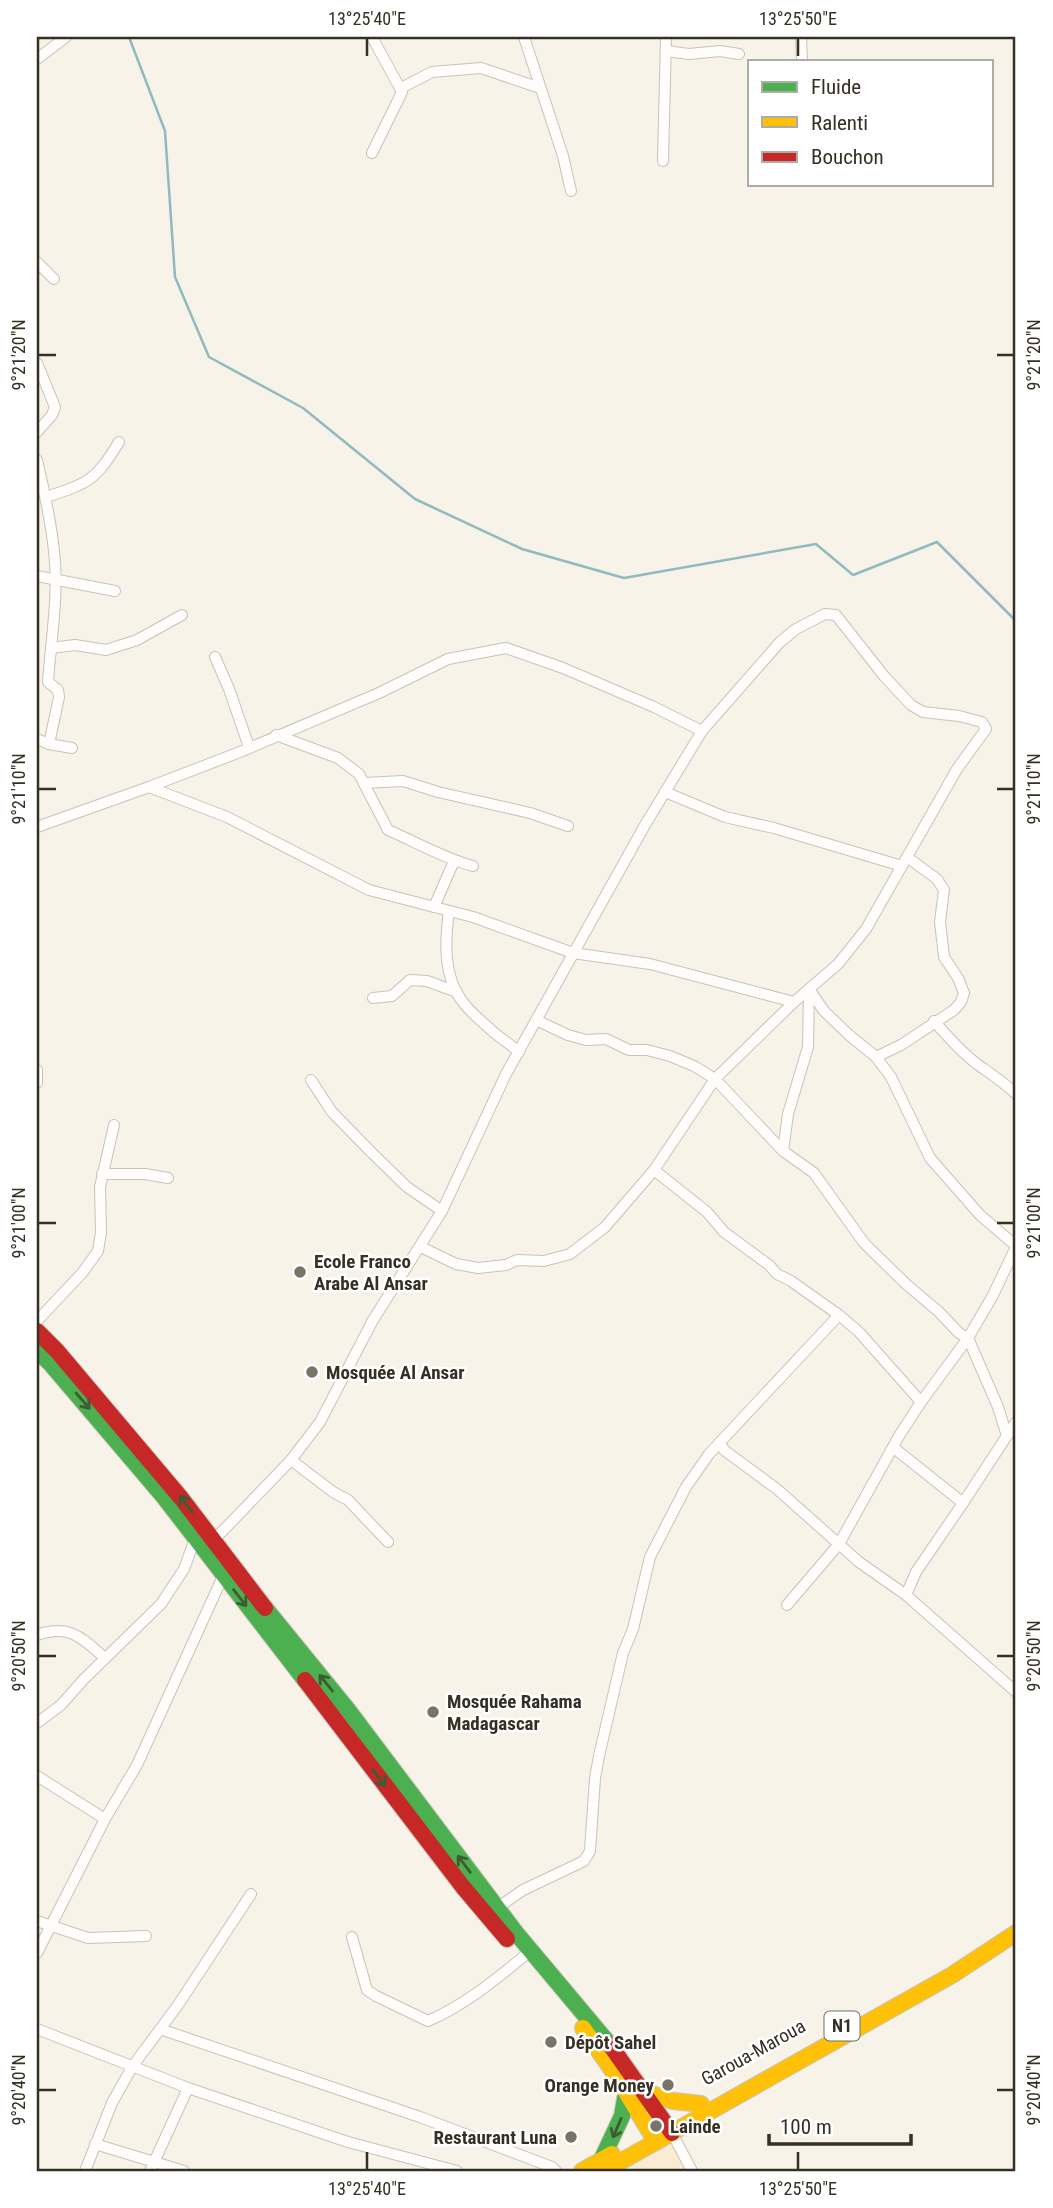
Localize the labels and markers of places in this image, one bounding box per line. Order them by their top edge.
place label: Ecole Franco Arabe Al Ansar [314,1250,428,1295]
marker: Ecole Franco Arabe Al Ansar [292,1264,308,1280]
place label: Mosquée Al Ansar [326,1361,464,1384]
marker: Mosquée Al Ansar [304,1364,320,1380]
place label: Mosquée Rahama Madagascar [447,1690,582,1735]
marker: Mosquée Rahama Madagascar [425,1704,441,1720]
place label: Dépôt Sahel [565,2031,656,2054]
marker: Dépôt Sahel [543,2034,559,2050]
place label: Orange Money [545,2074,655,2097]
marker: Orange Money [660,2077,676,2093]
place label: Lainde [670,2115,721,2138]
marker: Lainde [648,2118,664,2134]
place label: Restaurant Luna [434,2126,557,2149]
marker: Restaurant Luna [563,2129,579,2145]

